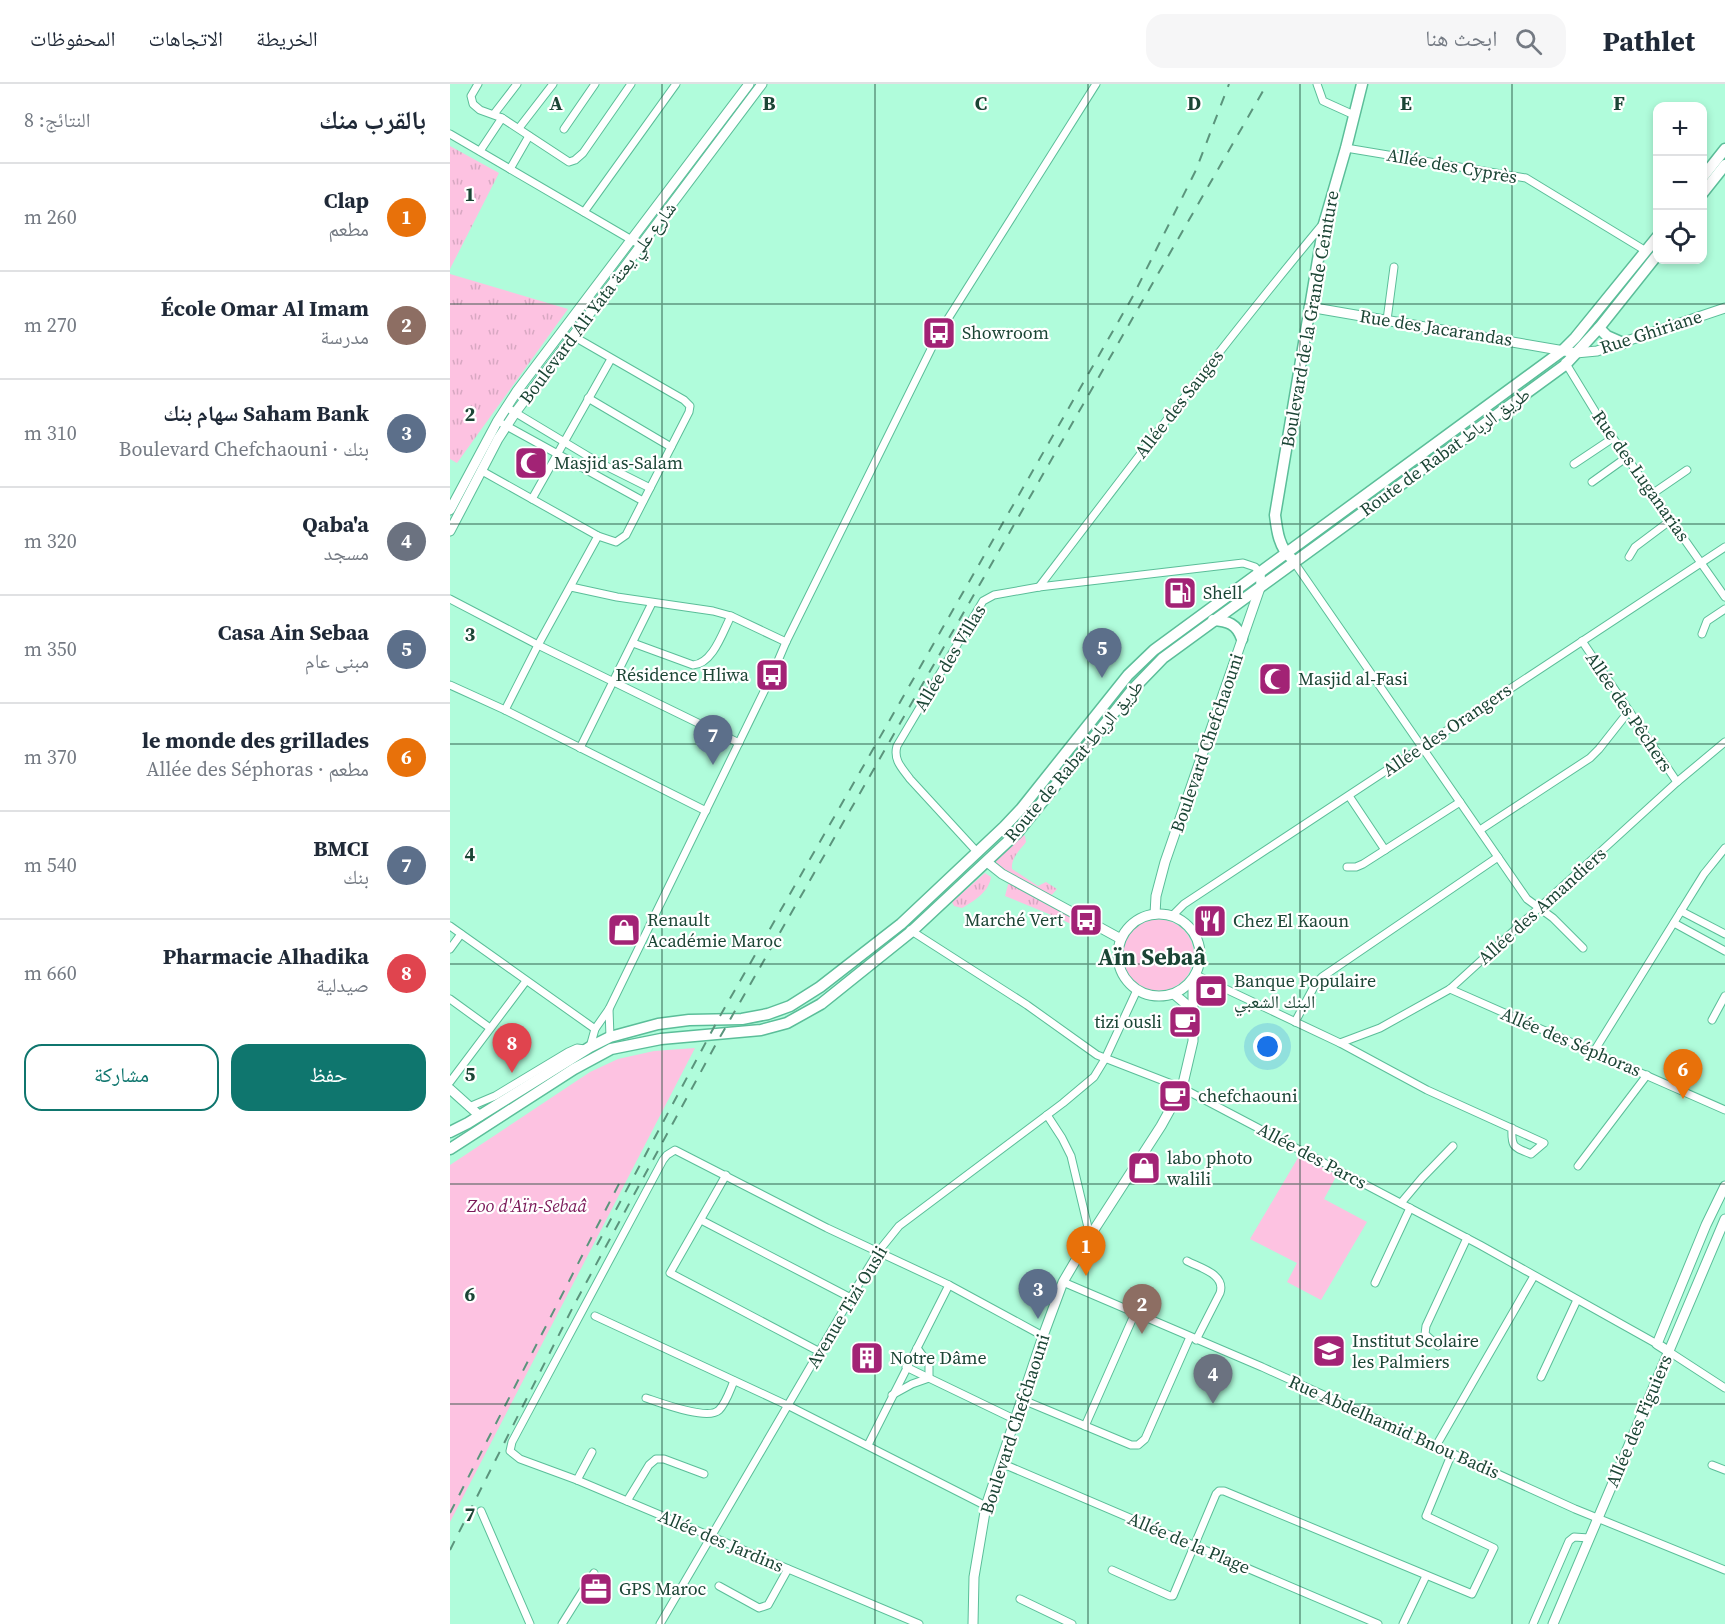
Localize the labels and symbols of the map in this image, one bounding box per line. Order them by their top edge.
text: A [549,89,563,117]
text: B [762,89,776,117]
text: C [975,89,987,117]
text: D [1187,89,1201,117]
text: E [1400,89,1412,117]
text: F [1613,89,1625,117]
street label: Allée des Cyprès [1385,142,1519,189]
text: 1 [465,180,475,208]
street label: Boulevard de la Grande Ceinture [1275,188,1344,449]
street label: Boulevard Ali Yata شارع علي يعتة [513,197,684,410]
street label: Rue des Jacarandas [1358,303,1514,352]
street label: Rue Ghiriane [1597,303,1705,360]
bus stop icon: Showroom [921,315,957,351]
place label: Showroom [962,320,1049,345]
street label: Allée des Sauges [1128,344,1229,463]
street label: Route de Rabat طريق الرباط [1355,381,1535,522]
text: 2 [465,400,476,428]
street label: Rue des Luganarias [1587,405,1696,547]
mosque icon: Masjid as-Salam [513,445,549,481]
place label: Masjid as-Salam [554,450,683,475]
fuel station icon: Shell [1162,575,1198,611]
place label: Shell [1203,580,1243,605]
street label: Allée des Villas [908,599,991,716]
text: 3 [465,620,476,648]
pin: 5 [1082,628,1122,678]
street label: Allée des Pêchers [1580,647,1679,777]
street label: Boulevard Chefchaouni [1164,650,1249,836]
bus stop icon: Résidence Hliwa [754,657,790,693]
mosque icon: Masjid al-Fasi [1257,661,1293,697]
place label: Résidence Hliwa [615,662,750,687]
place label: Masjid al-Fasi [1298,666,1408,691]
street label: Route de Rabat طريق الرباط [998,674,1149,847]
street label: Allée des Orangers [1377,677,1516,782]
pin: 7 [694,716,732,765]
text: 4 [465,840,476,868]
street label: Allée des Amandiers [1472,841,1611,970]
bus stop icon: Marché Vert [1068,902,1104,938]
restaurant icon: Chez El Kaoun [1192,903,1228,939]
place label: Renault Académie Maroc [647,907,782,953]
place label: Marché Vert [965,907,1063,932]
place label: Chez El Kaoun [1233,908,1349,933]
shop icon: Renault Académie Maroc [606,912,642,948]
district label: Aïn Sebaâ [1098,940,1207,973]
place label: Banque Populaire البنك الشعبي [1234,968,1376,1017]
bank icon: Banque Populaire البنك الشعبي [1193,973,1229,1009]
street label: Allée des Séphoras [1497,1001,1645,1082]
cafe icon: tizi ousli [1167,1004,1203,1040]
place label: tizi ousli [1094,1009,1162,1034]
pin: 8 [492,1024,532,1073]
your location [1253,1032,1282,1061]
pin: 6 [1664,1050,1702,1099]
text: 5 [465,1060,476,1088]
cafe icon: chefchaouni [1157,1078,1193,1114]
place label: chefchaouni [1198,1083,1298,1108]
street label: Allée des Parcs [1253,1116,1371,1195]
place label: labo photo walili [1167,1145,1252,1191]
shop icon: labo photo walili [1126,1150,1162,1186]
park label: Zoo d'Aïn-Sebaâ [466,1193,588,1218]
pin: 1 [1066,1226,1106,1276]
street label: Avenue Tizi Ousli [800,1241,893,1373]
pin: 3 [1018,1270,1058,1319]
text: 6 [465,1280,476,1308]
pin: 2 [1122,1284,1162,1334]
place label: Institut Scolaire les Palmiers [1352,1328,1479,1374]
street label: Boulevard Chefchaouni [974,1331,1055,1517]
school or university icon: Institut Scolaire les Palmiers [1311,1333,1347,1369]
building icon: Notre Dâme [849,1340,885,1376]
place label: Notre Dâme [890,1345,987,1370]
street label: Allée des Figuiers [1599,1350,1678,1491]
pin: 4 [1194,1354,1233,1404]
street label: Rue Abdelhamid Bnou Badis [1285,1369,1504,1485]
text: 7 [465,1500,476,1528]
street label: Allée des Jardins [655,1503,788,1578]
street label: Allée de la Plage [1124,1506,1254,1580]
office icon: GPS Maroc [578,1571,614,1607]
place label: GPS Maroc [619,1576,707,1601]

